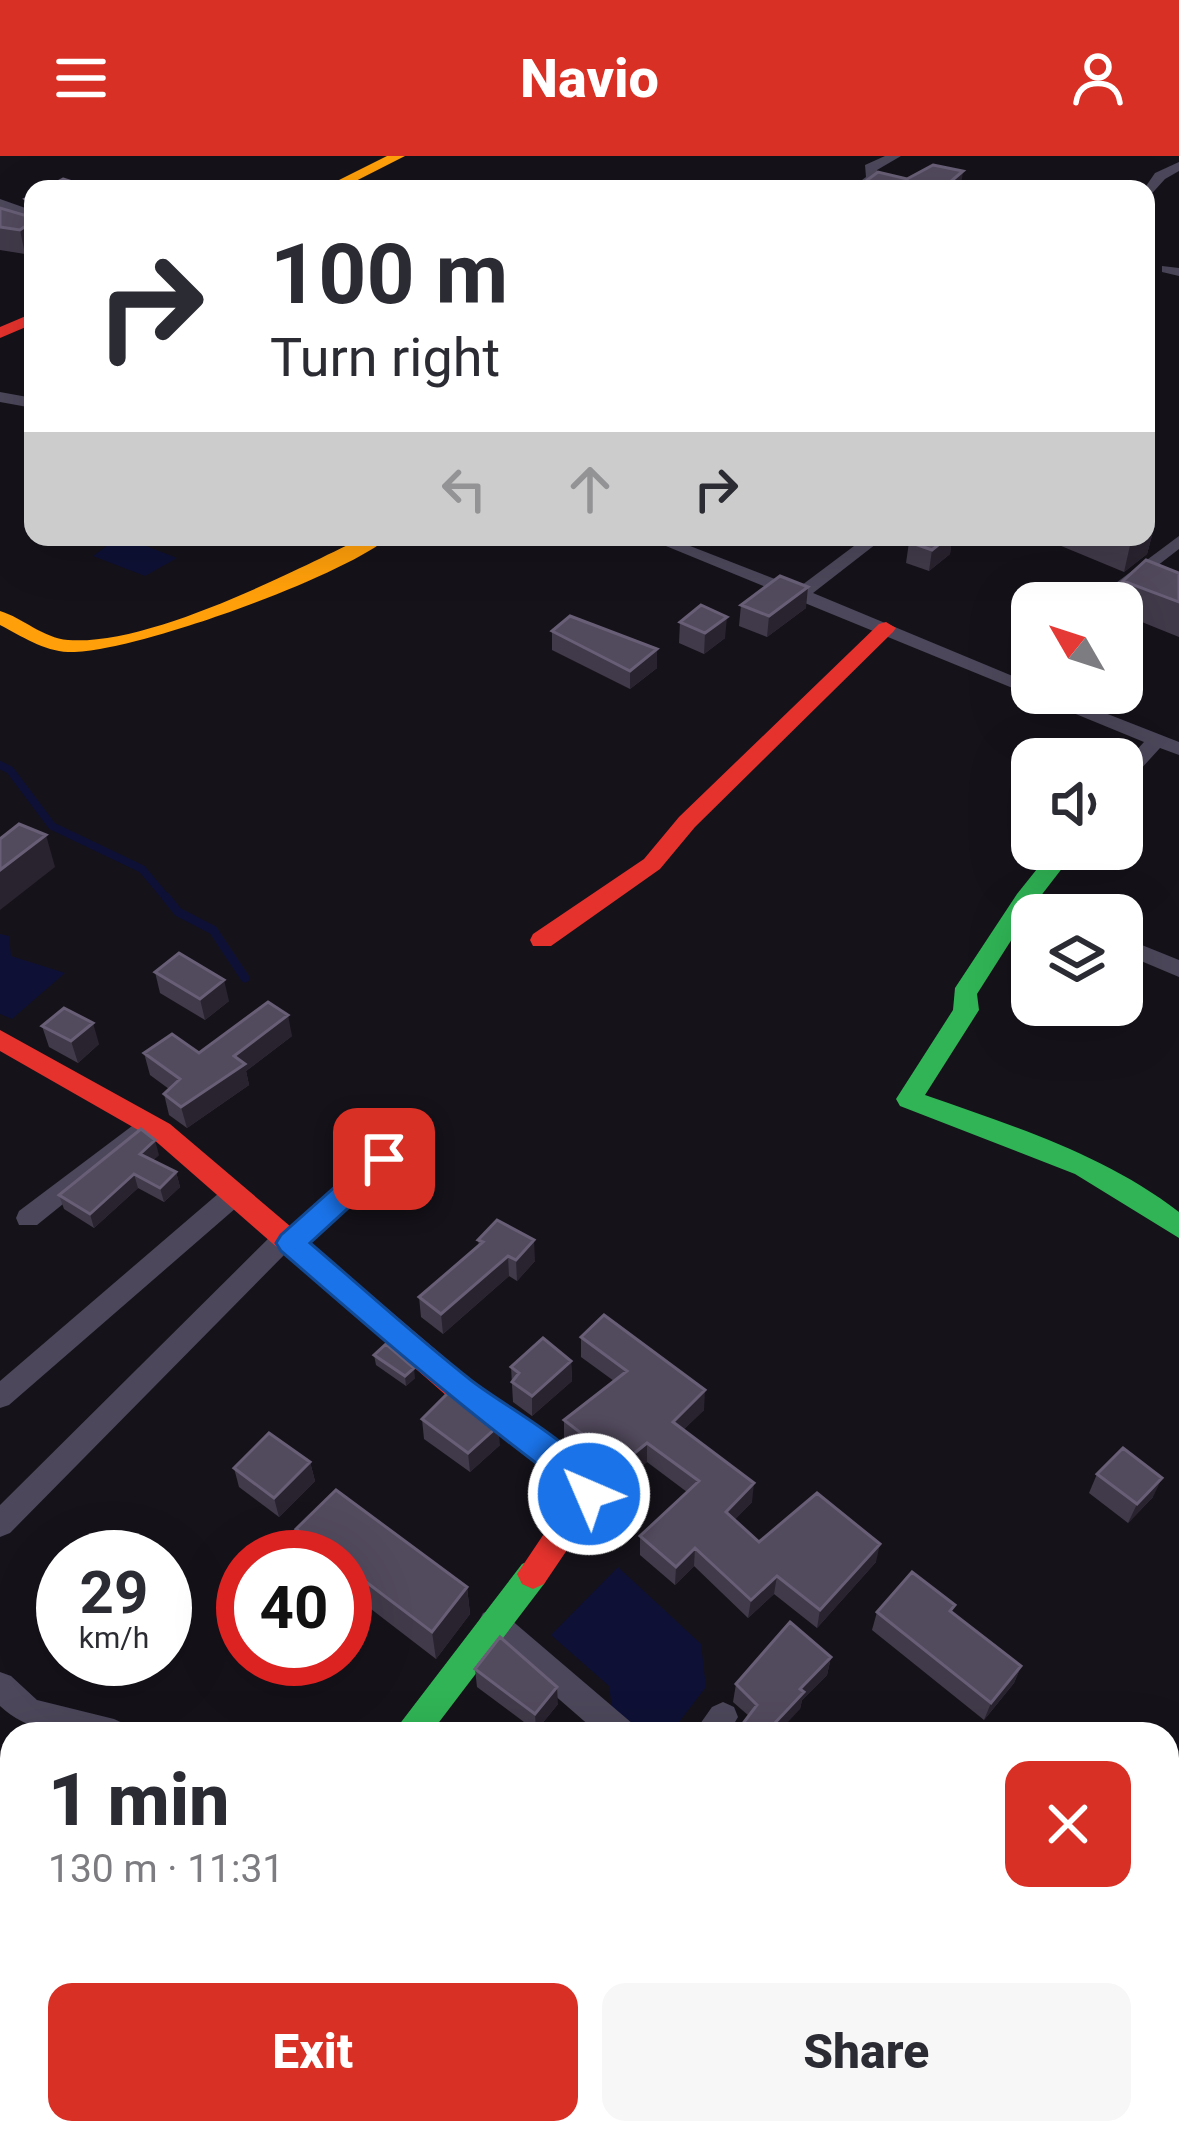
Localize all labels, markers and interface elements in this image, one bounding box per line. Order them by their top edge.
icon: menu [48,45,114,111]
icon: person [1065,45,1131,111]
text: Navio [520,47,659,110]
text: 100 m [270,225,508,324]
icon: right [72,228,228,384]
text: Turn right [270,326,500,389]
icon: left [431,456,497,522]
icon: ahead [557,456,623,522]
icon: right [683,456,749,522]
north arrow [1011,582,1143,714]
map controls [1011,582,1143,1026]
button: sound [1011,738,1143,870]
button: layers [1011,894,1143,1026]
pin [333,1108,435,1210]
icon: arrive [351,1126,417,1192]
position arrow [526,1431,652,1557]
speed limit sign: 40 [216,1530,372,1686]
text: 29 [80,1557,148,1628]
text: km/h [79,1620,149,1655]
text: 1 min [48,1758,230,1843]
button: close [1005,1761,1131,1887]
text: 130 m · 11:31 [48,1846,284,1892]
button: Exit [48,1983,578,2121]
button: Share [602,1983,1131,2121]

